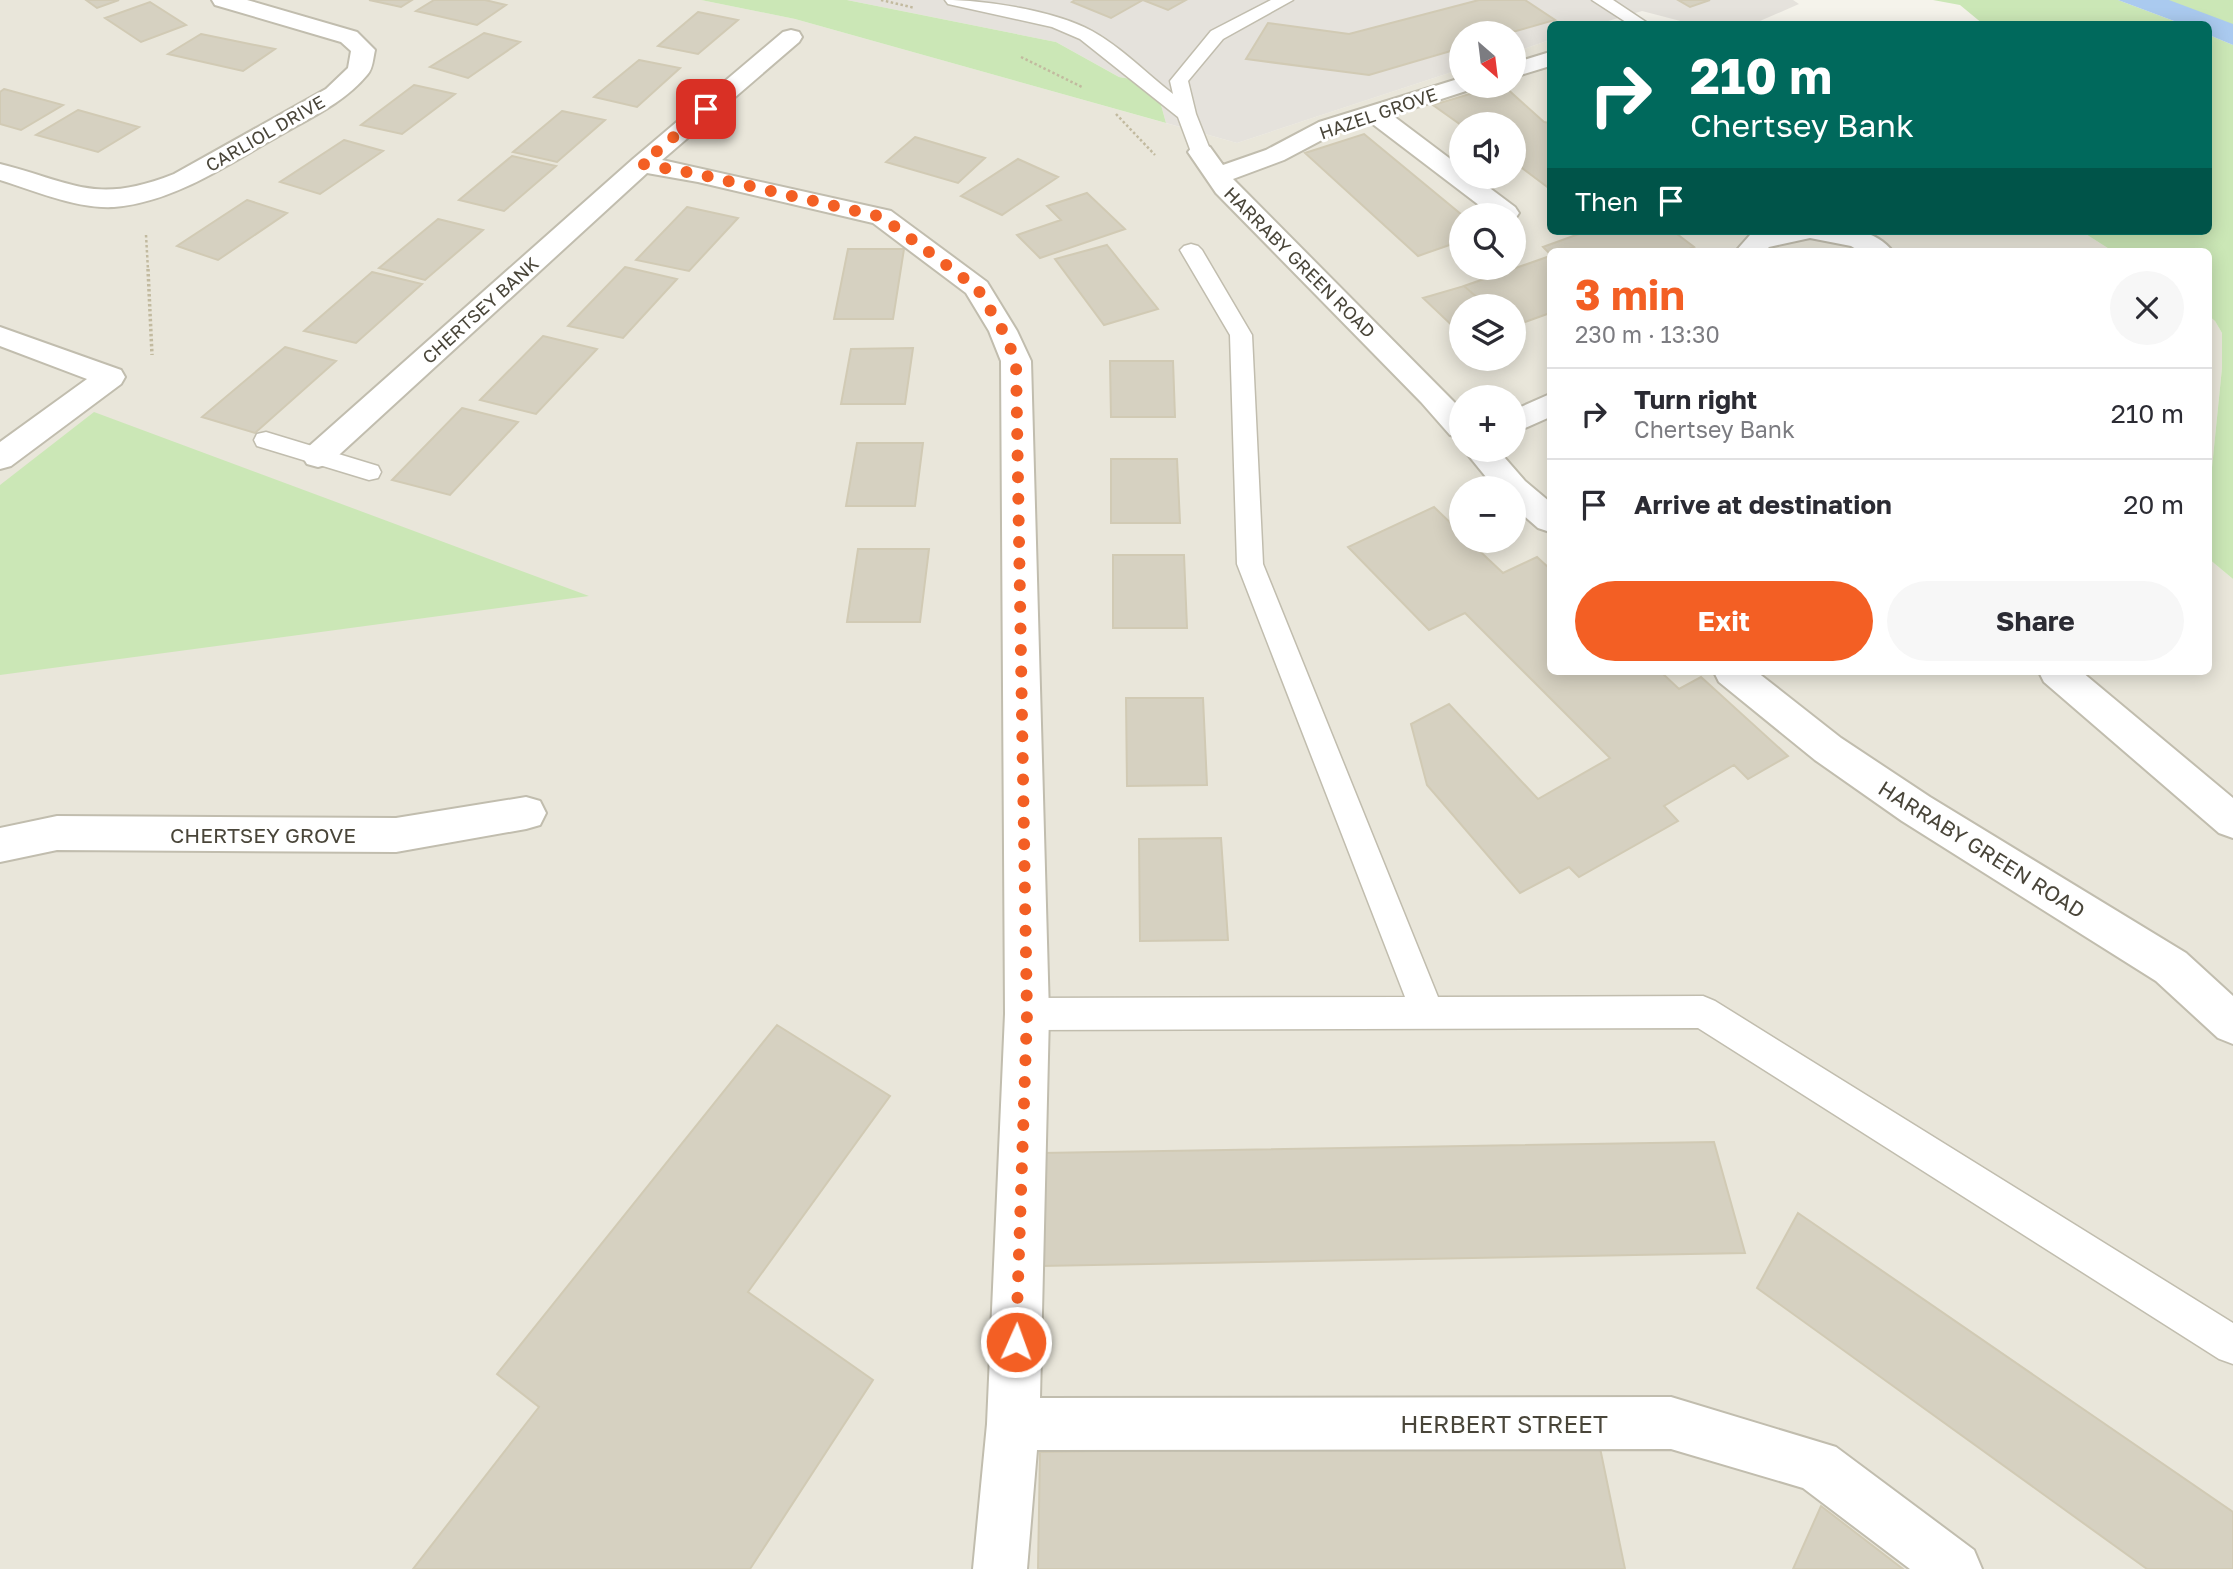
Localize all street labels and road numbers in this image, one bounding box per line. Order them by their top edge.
street label: HAZEL GROVE [1316,83,1440,143]
street label: CARLIOL DRIVE [202,90,328,176]
street label: HARRABY GREEN ROAD [1220,182,1380,342]
street label: CHERTSEY BANK [417,252,543,368]
street label: HARRABY GREEN ROAD [1874,775,2090,923]
street label: CHERTSEY GROVE [170,822,356,848]
street label: HERBERT STREET [1400,1409,1608,1438]

